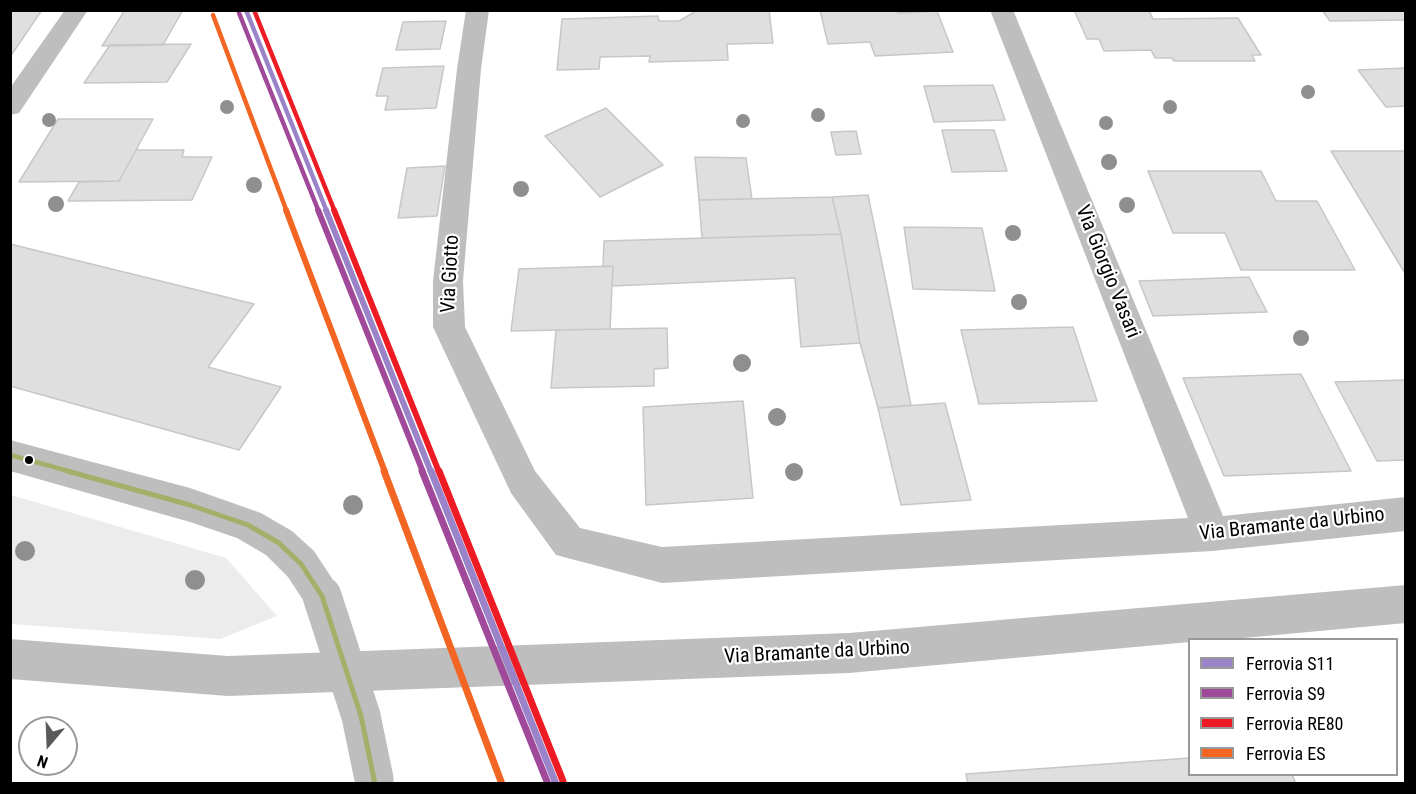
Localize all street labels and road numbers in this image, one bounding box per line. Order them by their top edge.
street label: Via Giorgio Vasari [1069,202,1145,342]
street label: Via Giotto [437,234,465,314]
street label: Via Bramante da Urbino [1198,503,1386,547]
street label: Via Bramante da Urbino [724,636,910,670]

